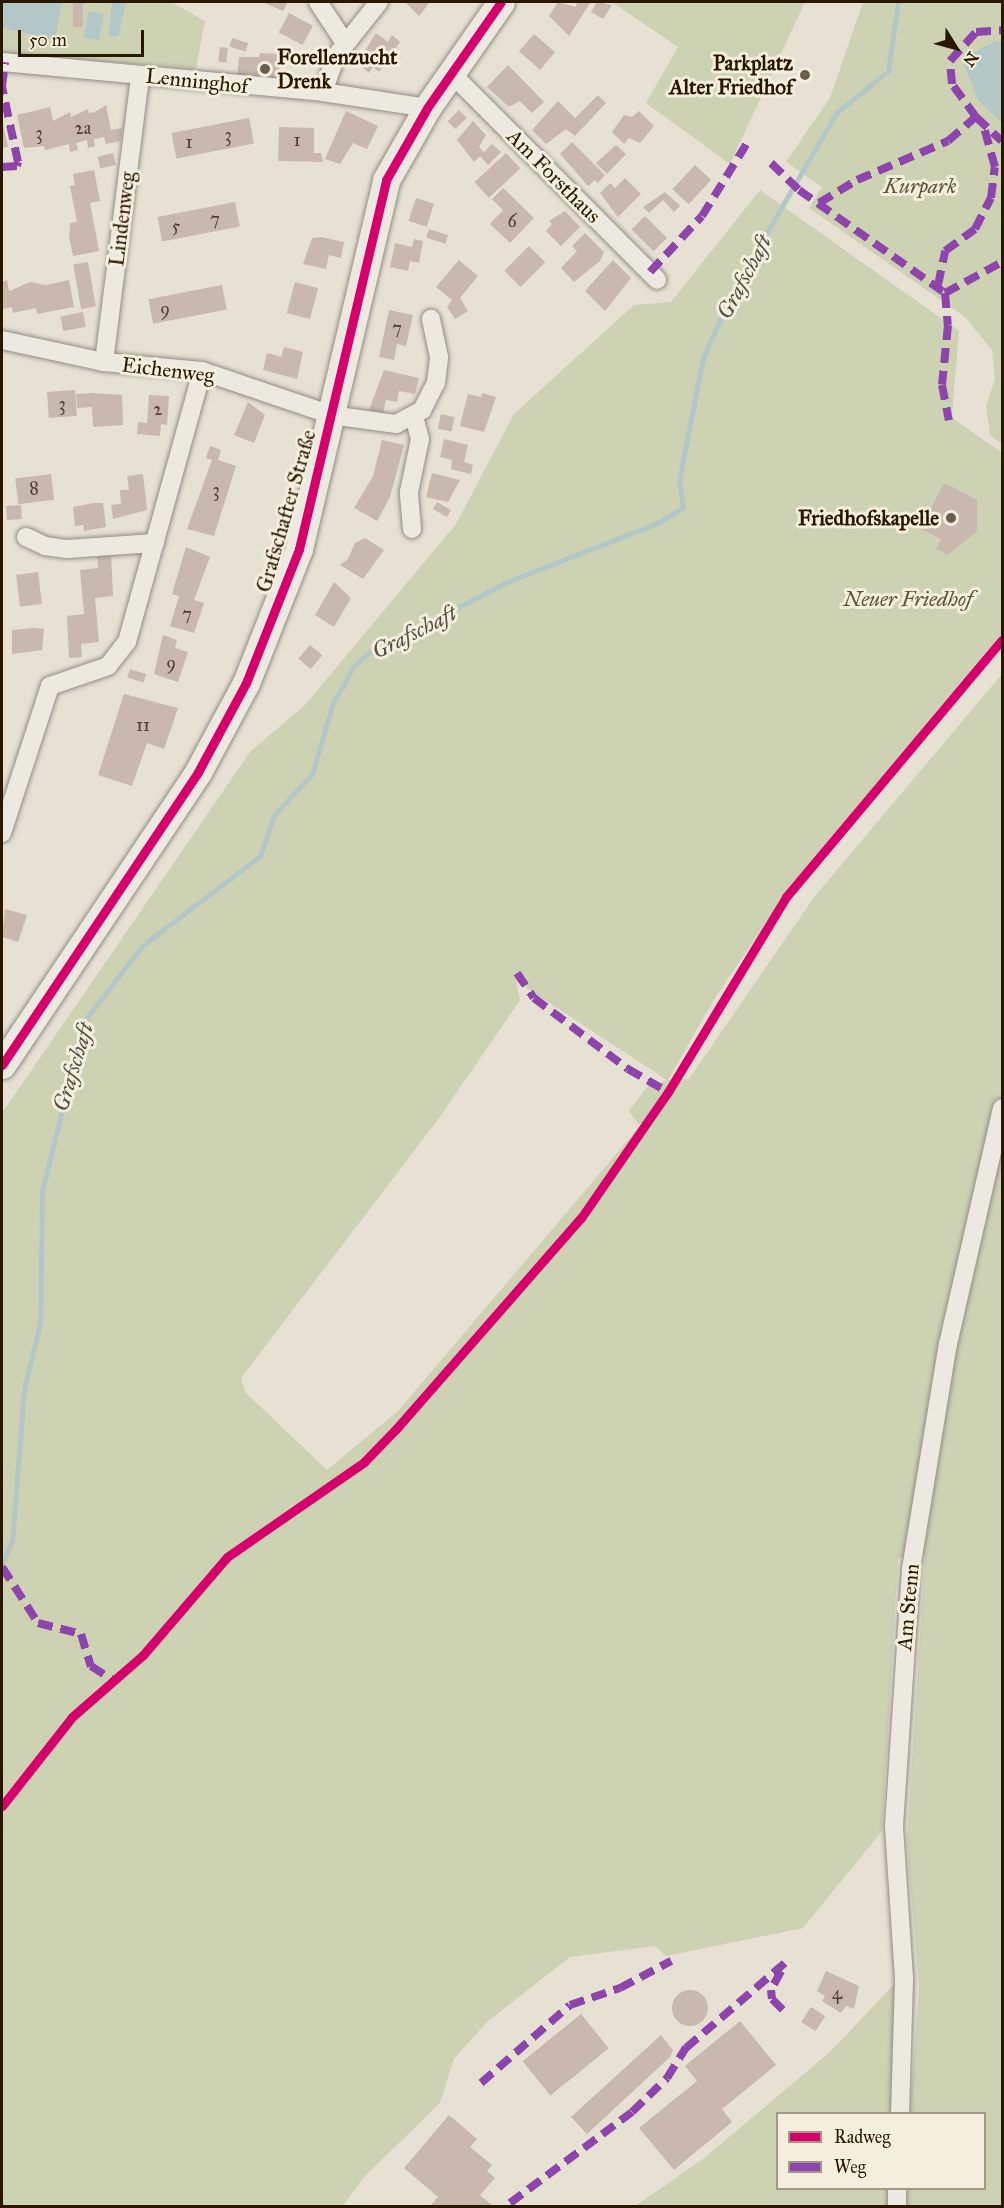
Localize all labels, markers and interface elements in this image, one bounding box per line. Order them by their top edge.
scale bar [21,18,147,56]
north arrow [926,18,986,78]
text: 50 m [29,29,67,51]
place label: Forellenzucht Drenk [277,44,398,94]
text: N [959,48,982,70]
place label: Parkplatz Alter Friedhof [669,50,793,100]
marker: Forellenzucht Drenk [258,62,272,76]
street label: Lenninghof [144,63,250,99]
marker: Parkplatz Alter Friedhof [798,68,812,82]
house number: 2a [75,117,91,139]
house number: 3 [35,122,43,144]
house number: 3 [224,124,232,146]
street label: Am Forsthaus [502,124,606,228]
house number: 1 [293,129,301,151]
house number: 1 [185,131,193,153]
street label: Lindenweg [104,170,140,268]
park label: Kurpark [884,173,956,199]
house number: 7 [210,208,220,230]
house number: 6 [507,210,517,232]
house number: 5 [172,215,180,237]
water label: Grafschaft [711,231,777,323]
house number: 9 [160,298,170,320]
house number: 7 [392,317,402,339]
street label: Eichenweg [120,352,216,388]
house number: 3 [58,393,66,415]
house number: 2 [154,398,162,420]
street label: Grafschafter Straße [251,427,321,595]
house number: 8 [29,477,39,499]
house number: 3 [212,479,220,501]
place label: Friedhofskapelle [798,505,939,531]
marker: Friedhofskapelle [944,511,958,525]
park label: Neuer Friedhof [843,586,973,612]
water label: Grafschaft [367,600,461,664]
house number: 7 [182,603,192,625]
house number: 9 [166,652,176,674]
house number: 11 [136,714,150,736]
water label: Grafschaft [47,1019,99,1115]
street label: Am Stenn [892,1562,924,1652]
house number: 4 [832,1982,842,2004]
legend [776,2112,986,2190]
text: Radweg [834,2126,891,2148]
text: Weg [834,2156,866,2178]

